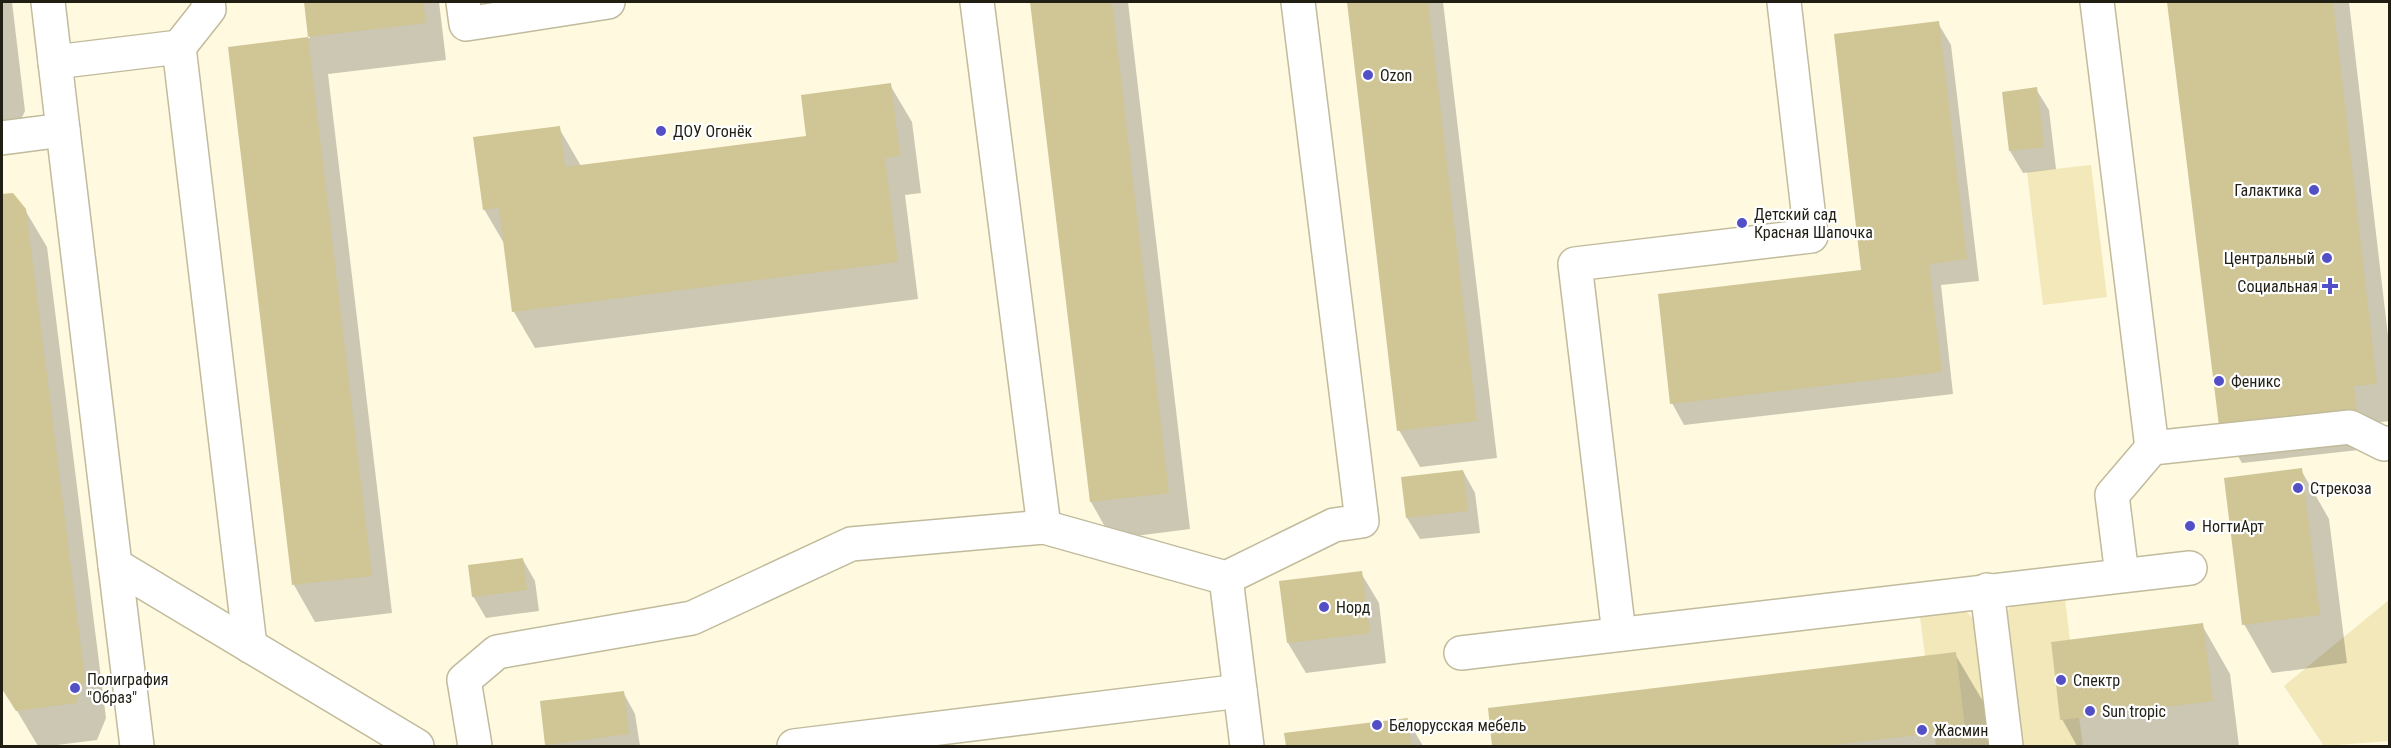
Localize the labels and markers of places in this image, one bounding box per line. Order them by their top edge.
place label: Ozon [1380,66,1412,85]
marker: Ozon [1361,68,1375,82]
place label: ДОУ Огонёк [673,122,753,141]
marker: ДОУ Огонёк [654,124,668,138]
place label: Галактика [2234,181,2302,200]
marker: Галактика [2307,183,2321,197]
place label: Детский сад Красная Шапочка [1754,205,1873,242]
marker: Детский сад Красная Шапочка [1735,216,1749,230]
place label: Центральный [2224,249,2315,268]
marker: Центральный [2320,251,2334,265]
place label: Социальная [2237,277,2318,296]
marker: Социальная [2323,279,2337,293]
place label: Феникс [2231,372,2281,391]
marker: Феникс [2212,374,2226,388]
place label: Стрекоза [2310,479,2372,498]
marker: Стрекоза [2291,481,2305,495]
place label: НогтиАрт [2202,517,2264,536]
marker: НогтиАрт [2183,519,2197,533]
place label: Норд [1336,598,1371,617]
marker: Норд [1317,600,1331,614]
place label: Полиграфия "Образ" [87,670,169,707]
place label: Спектр [2073,671,2120,690]
marker: Спектр [2054,673,2068,687]
marker: Полиграфия "Образ" [68,681,82,695]
place label: Sun tropic [2102,702,2166,721]
marker: Sun tropic [2083,704,2097,718]
place label: Белорусская мебель [1389,716,1526,735]
marker: Белорусская мебель [1370,718,1384,732]
place label: Жасмин [1934,721,1988,740]
marker: Жасмин [1915,723,1929,737]

